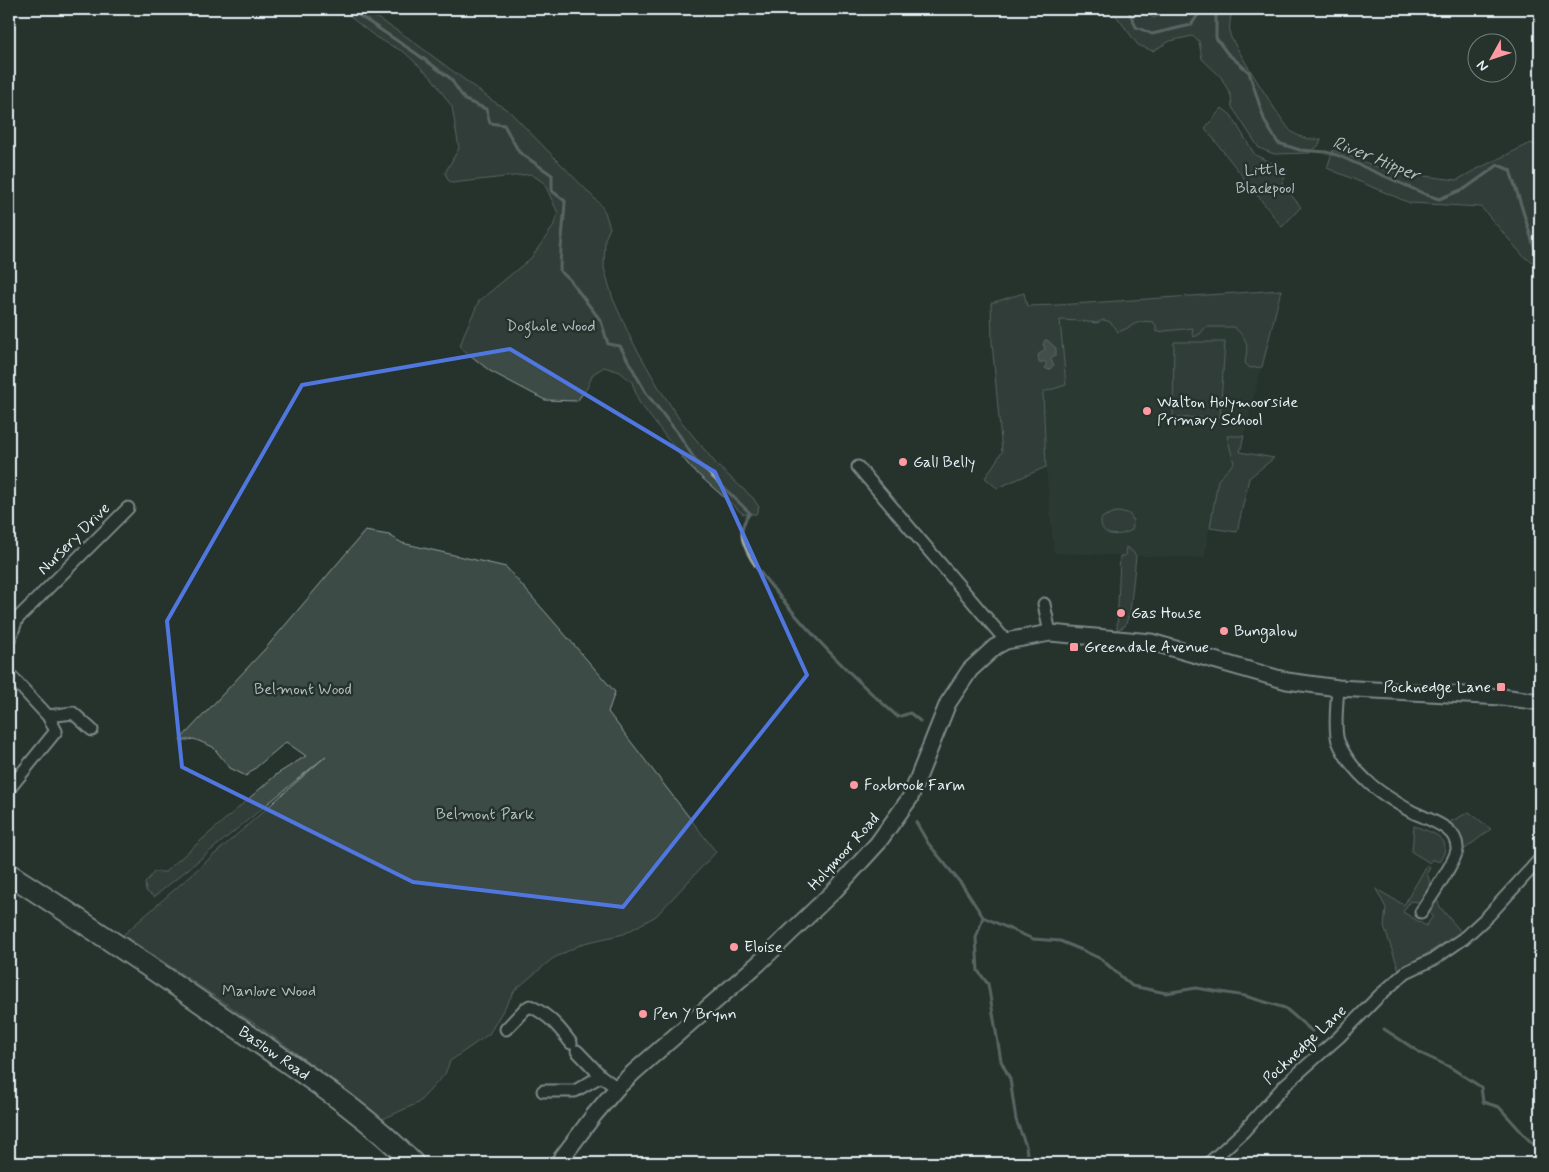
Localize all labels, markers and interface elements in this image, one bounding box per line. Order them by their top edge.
north arrow [1466,32,1516,82]
text: N [1473,56,1493,75]
water label: River Hipper [1329,131,1425,188]
park label: Little Blackpool [1235,160,1295,199]
park label: Doghole Wood [506,316,596,338]
place label: Walton Holymoorside Primary School [1157,392,1298,431]
marker: Walton Holymoorside Primary School [1141,405,1153,417]
place label: Gall Belly [913,452,975,473]
marker: Gall Belly [897,456,909,468]
street label: Nursery Drive [33,498,115,580]
place label: Gas House [1131,603,1202,624]
marker: Gas House [1115,607,1127,619]
place label: Bungalow [1234,621,1297,643]
marker: Bungalow [1218,625,1230,637]
place label: Greendale Avenue [1084,637,1209,658]
marker: Greendale Avenue [1068,641,1080,653]
place label: Pocknedge Lane [1383,677,1491,699]
park label: Belmont Wood [254,679,352,700]
marker: Pocknedge Lane [1495,681,1507,693]
place label: Foxbrook Farm [864,775,965,796]
marker: Foxbrook Farm [848,779,860,791]
park label: Belmont Park [436,804,534,825]
street label: Holymoor Road [804,809,884,895]
place label: Eloise [744,937,783,958]
marker: Eloise [728,941,740,953]
park label: Manlove Wood [222,981,316,1002]
street label: Pocknedge Lane [1259,1001,1352,1090]
place label: Pen Y Brynn [653,1004,737,1025]
marker: Pen Y Brynn [637,1008,649,1020]
street label: Baslow Road [234,1021,314,1085]

